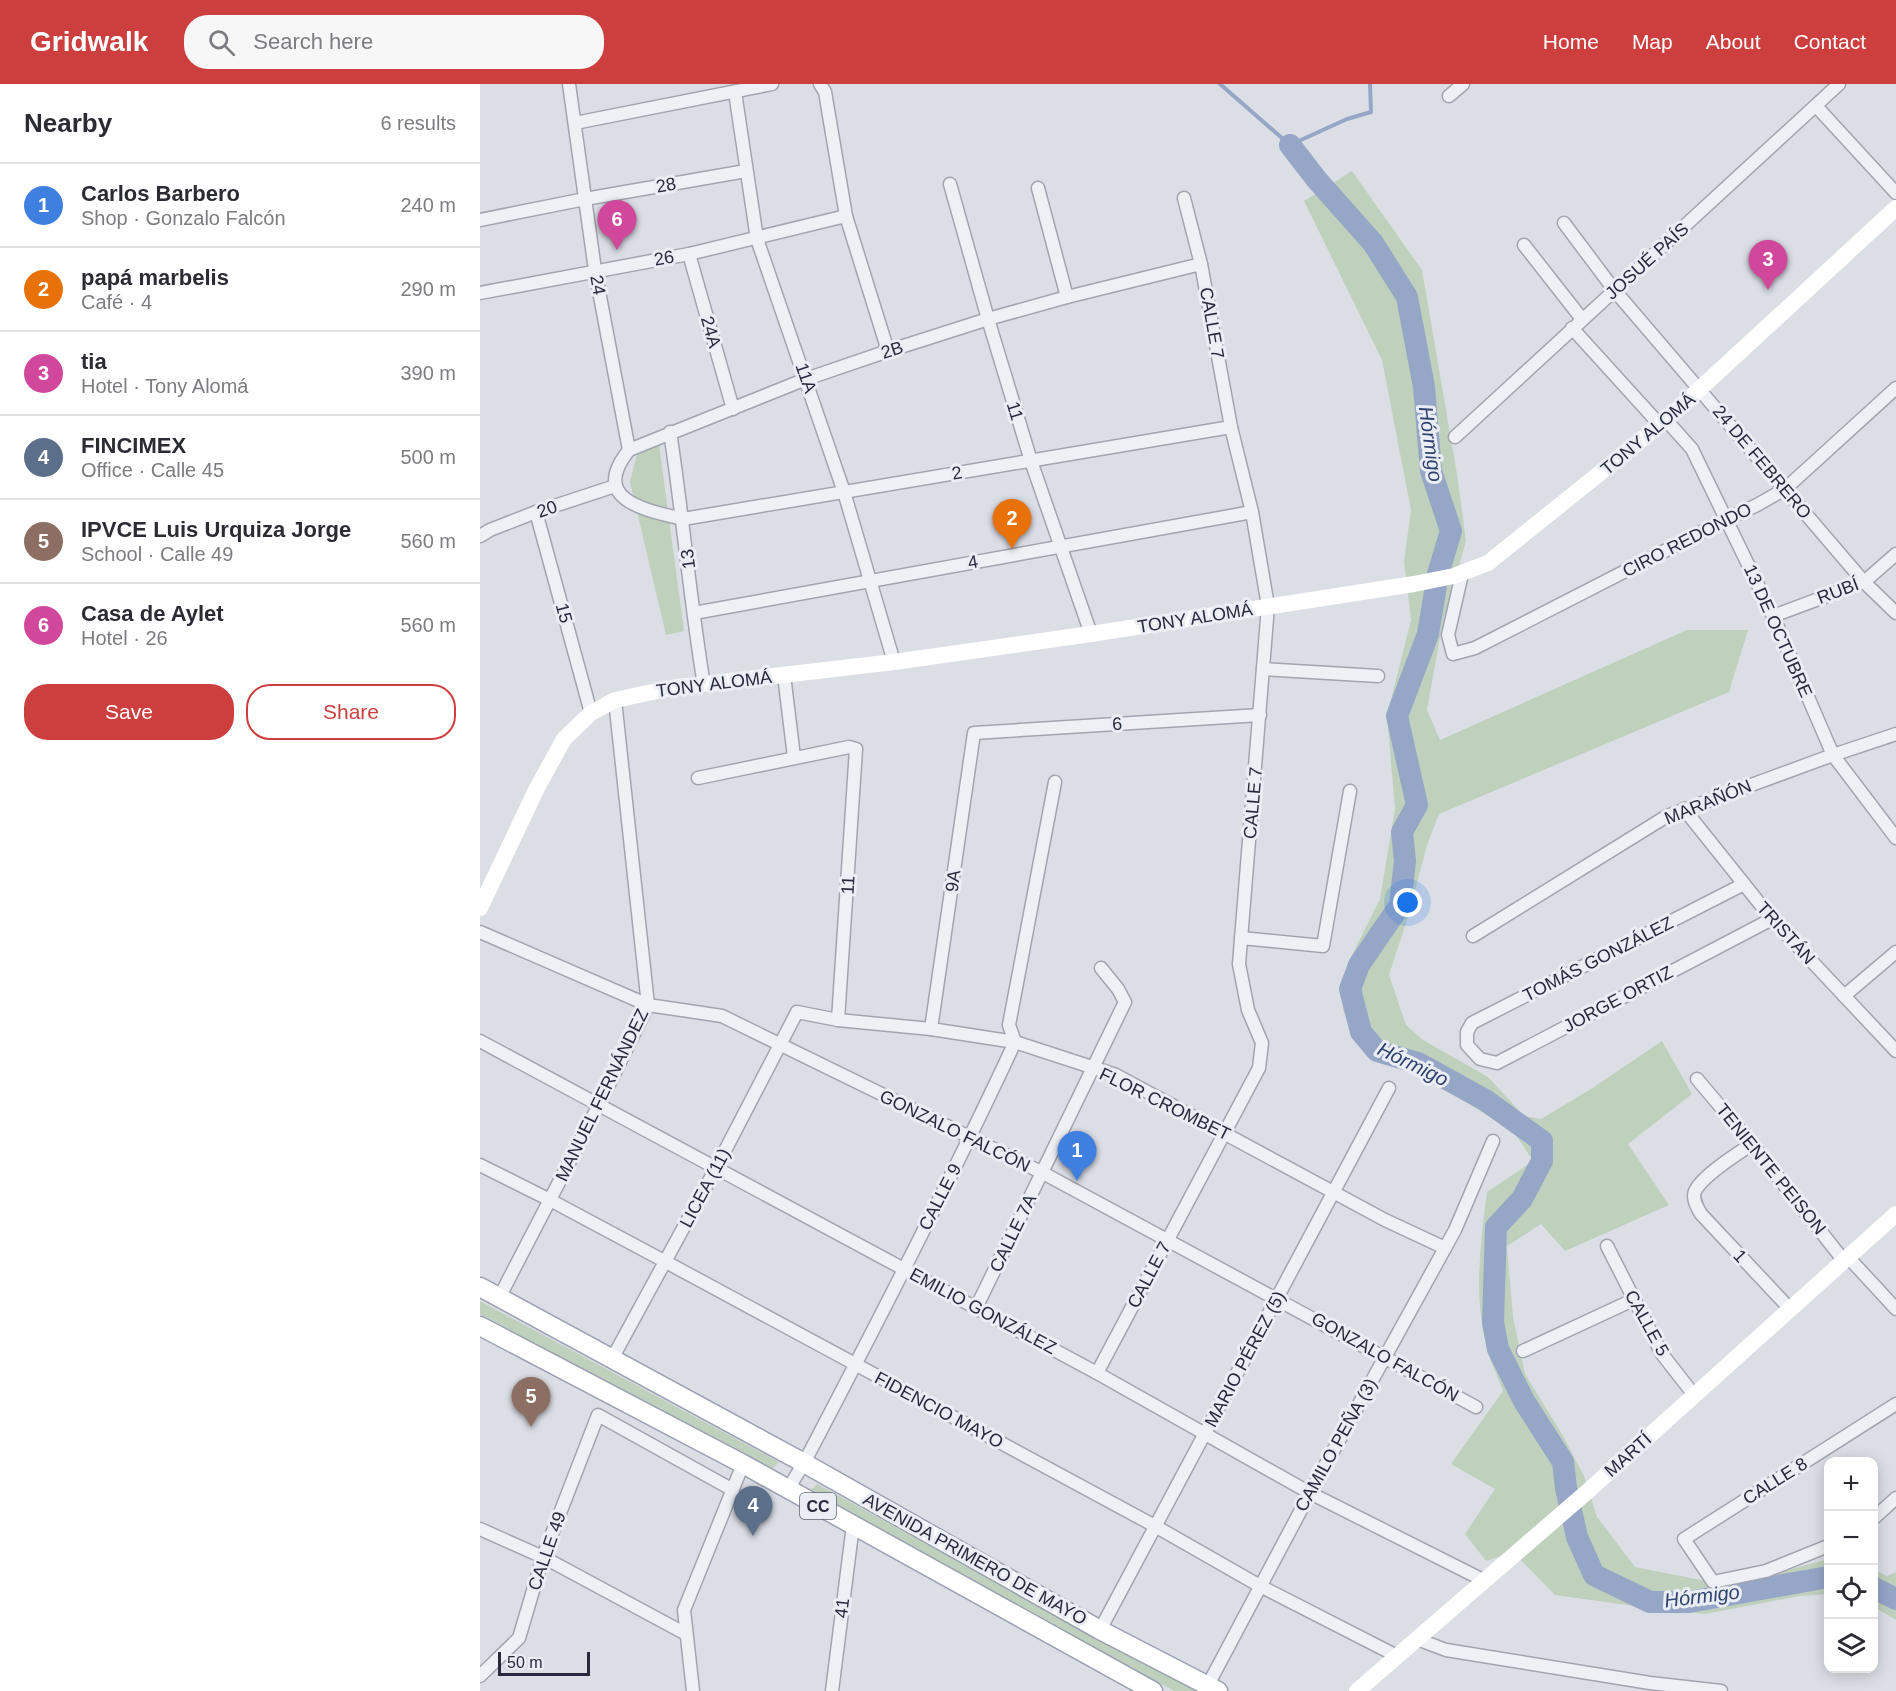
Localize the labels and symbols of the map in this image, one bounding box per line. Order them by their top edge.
street label: 28 [654,173,678,197]
pin: 6 [598,200,636,250]
street label: JOSUÉ PAÍS [1601,219,1693,303]
pin: 3 [1748,240,1788,290]
street label: 26 [652,246,676,270]
street label: 24 [586,273,610,297]
street label: CALLE 7 [1196,286,1228,360]
street label: 24A [697,314,725,350]
street label: 2B [878,337,906,363]
street label: 11A [792,360,820,396]
street label: TONY ALOMÁ [1597,389,1699,479]
street label: 11 [1003,399,1027,423]
street label: 24 DE FEBRERO [1709,401,1815,523]
water label: Hórmigo [1415,405,1447,483]
street label: 2 [950,462,964,484]
street label: 20 [534,496,560,522]
street label: CIRO REDONDO [1619,499,1755,581]
pin: 2 [992,500,1032,549]
street label: 13 [677,548,699,570]
street label: 4 [966,551,980,573]
street label: 13 DE OCTUBRE [1740,562,1816,700]
street label: RUBÍ [1814,574,1862,608]
street label: TONY ALOMÁ [1136,599,1254,637]
street label: 15 [552,601,576,625]
street label: TONY ALOMÁ [655,667,773,701]
street label: 6 [1111,714,1123,734]
street label: CALLE 7 [1240,766,1266,840]
street label: MARAÑÓN [1661,775,1754,829]
street label: 9A [942,869,964,893]
street label: 11 [838,875,858,895]
your location [1393,888,1422,917]
street label: TRISTÁN [1753,898,1819,968]
street label: TOMÁS GONZÁLEZ [1520,912,1676,1006]
street label: JORGE ORTIZ [1560,962,1676,1036]
street label: MANUEL FERNÁNDEZ [552,1006,652,1184]
water label: Hórmigo [1374,1038,1452,1090]
street label: FLOR CROMBET [1096,1064,1234,1144]
street label: GONZALO FALCÓN [876,1085,1034,1176]
street label: TENIENTE PEISON [1712,1100,1830,1238]
pin: 1 [1058,1132,1096,1181]
street label: LICEA (11) [676,1145,734,1231]
street label: CALLE 9 [915,1160,965,1234]
street label: CALLE 7A [986,1191,1040,1275]
street label: CALLE 7 [1123,1238,1175,1312]
street label: 1 [1729,1246,1751,1266]
street label: EMILIO GONZÁLEZ [906,1264,1060,1358]
street label: CALLE 5 [1621,1287,1673,1359]
street label: MARIO PÉREZ (5) [1201,1288,1289,1430]
street label: GONZALO FALCÓN [1308,1307,1463,1406]
street label: FIDENCIO MAYO [871,1368,1007,1452]
street label: CAMILO PEÑA (3) [1290,1374,1381,1515]
pin: 5 [512,1378,550,1427]
street label: MARTÍ [1601,1429,1655,1481]
street label: CALLE 8 [1739,1453,1811,1509]
pin: 4 [734,1486,772,1536]
street label: AVENIDA PRIMERO DE MAYO [860,1489,1090,1629]
road number: CC [800,1493,836,1519]
street label: CALLE 49 [524,1509,570,1593]
water label: Hórmigo [1663,1580,1741,1612]
street label: 41 [831,1597,853,1619]
scale bar [498,1649,590,1676]

